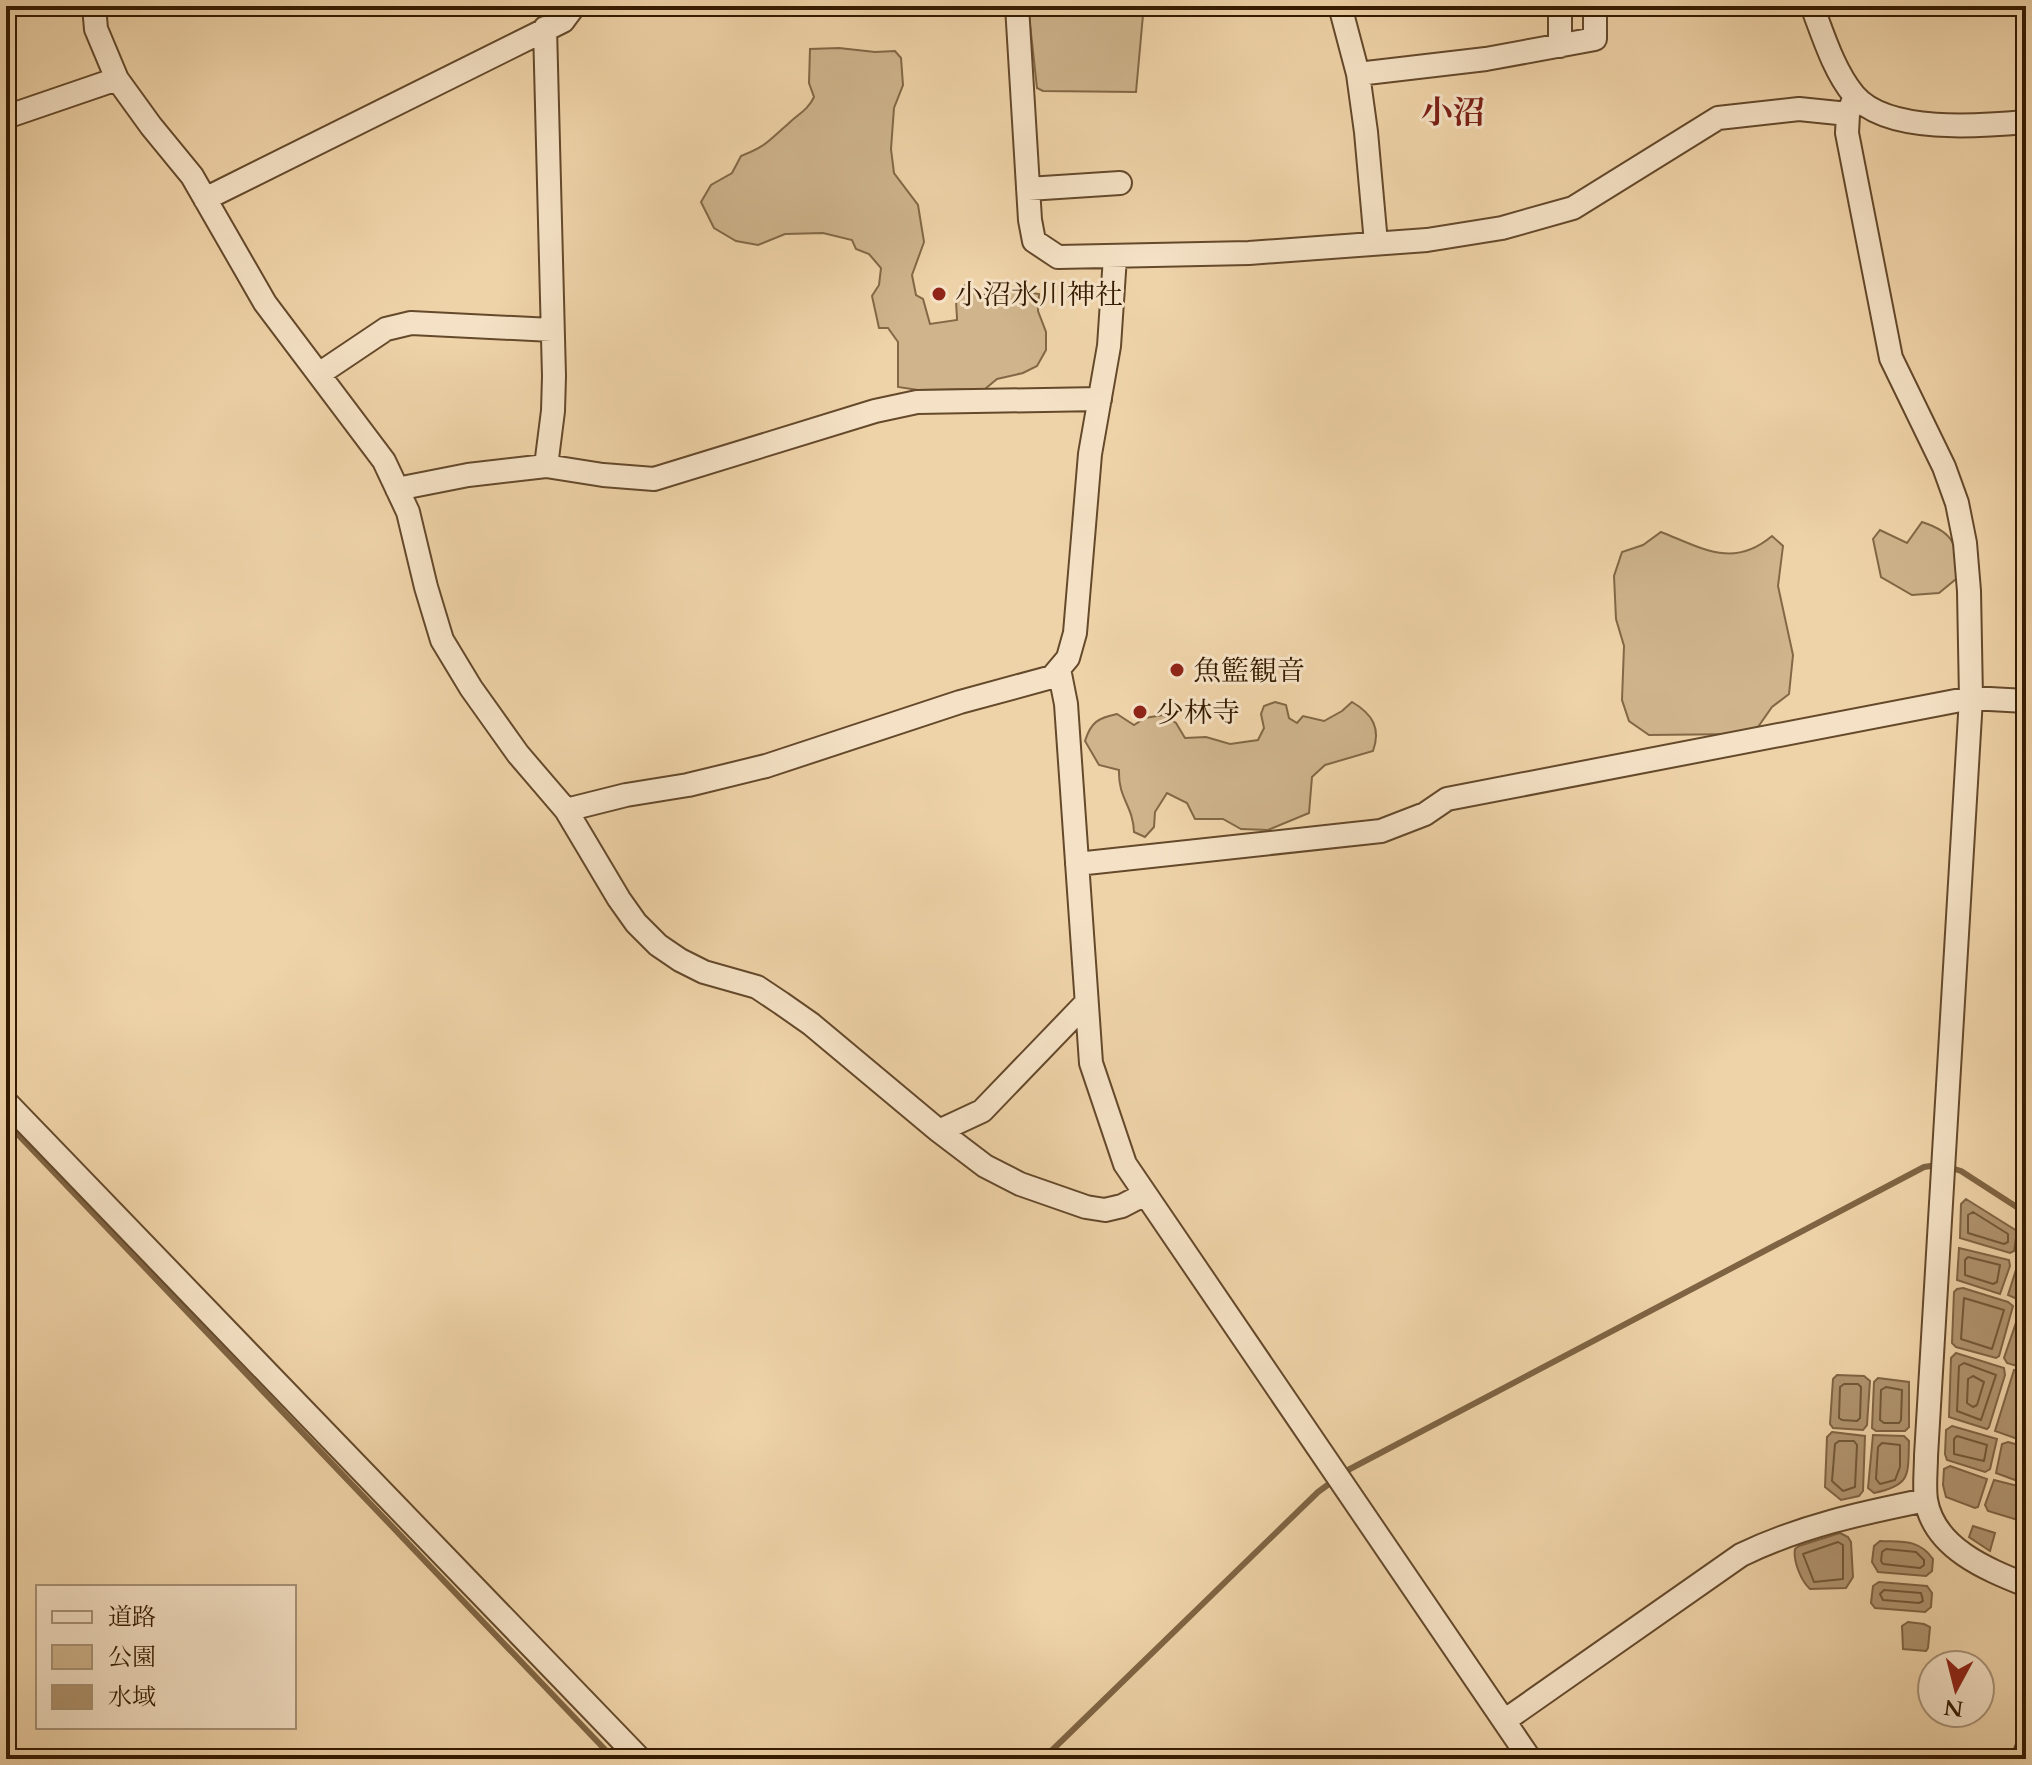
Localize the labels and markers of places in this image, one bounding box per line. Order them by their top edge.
place label: 小沼氷川神社 [955,276,1123,314]
marker: 小沼氷川神社 [930,285,948,303]
place label: 魚籃観音 [1193,652,1305,690]
marker: 魚籃観音 [1168,661,1186,679]
place label: 少林寺 [1156,694,1240,732]
marker: 少林寺 [1131,703,1149,721]

